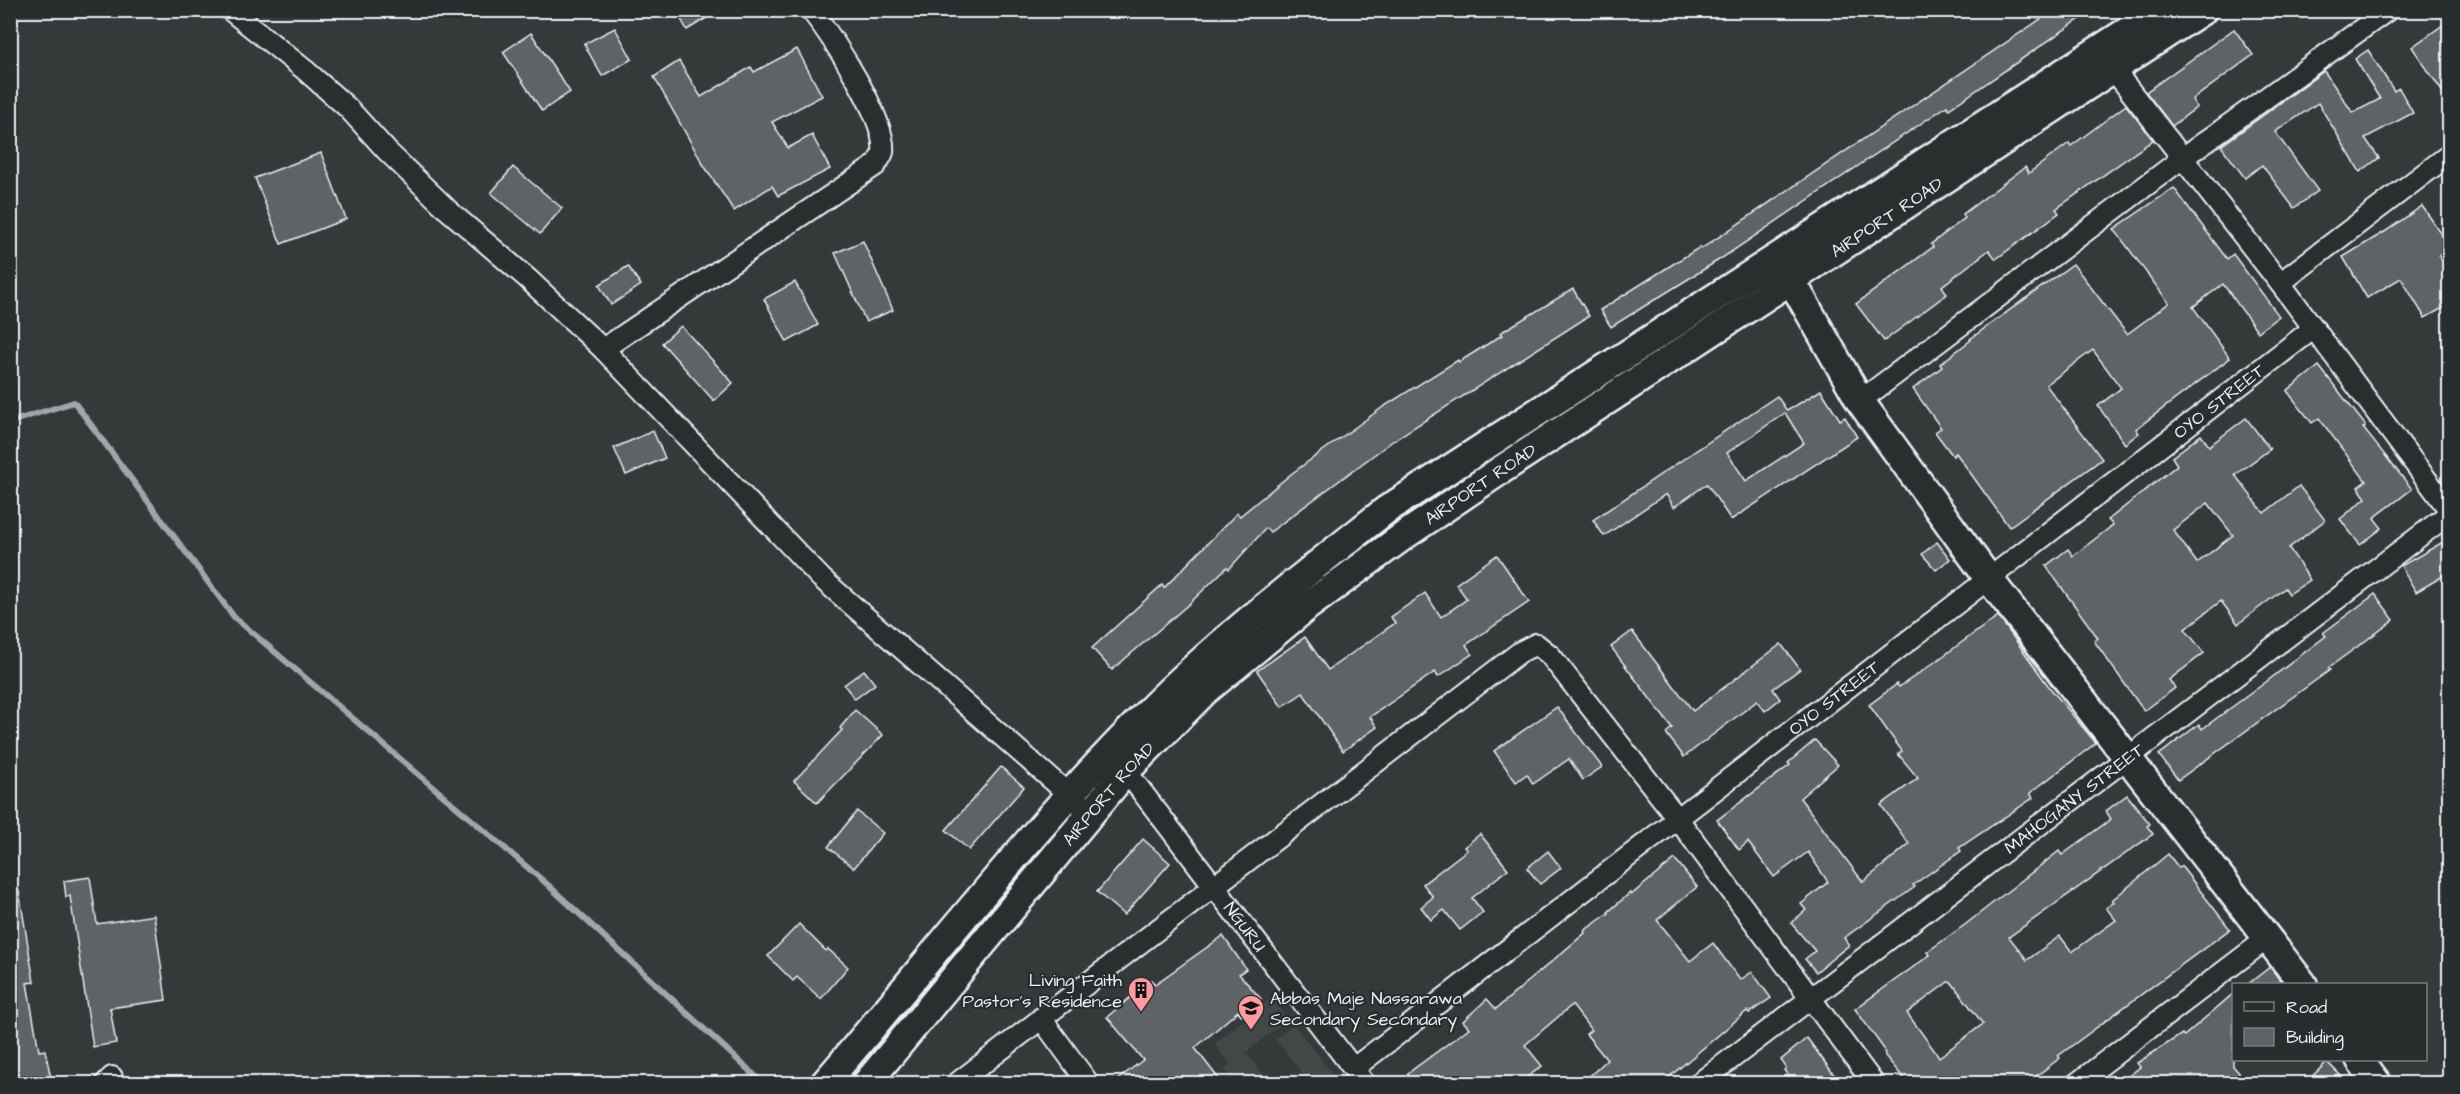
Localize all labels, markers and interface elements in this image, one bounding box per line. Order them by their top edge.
street label: AIRPORT ROAD [1826,171,1948,264]
street label: OYO STREET [2168,358,2271,445]
street label: AIRPORT ROAD [1420,438,1542,531]
street label: OYO STREET [1783,655,1886,742]
street label: AIRPORT ROAD [1057,737,1161,852]
street label: MAHOGANY STREET [1999,737,2150,860]
street label: NGURU [1217,897,1272,957]
place label: Living Faith Pastor's Residence [962,968,1122,1014]
building icon: Living Faith Pastor's Residence [1126,975,1156,1013]
legend [2232,983,2427,1061]
place label: Abbas Maje Nassarawa Secondary Secondary [1270,986,1462,1033]
school or university icon: Abbas Maje Nassarawa Secondary Secondary [1236,993,1266,1031]
text: Road [2286,995,2327,1020]
text: Building [2286,1025,2344,1051]

